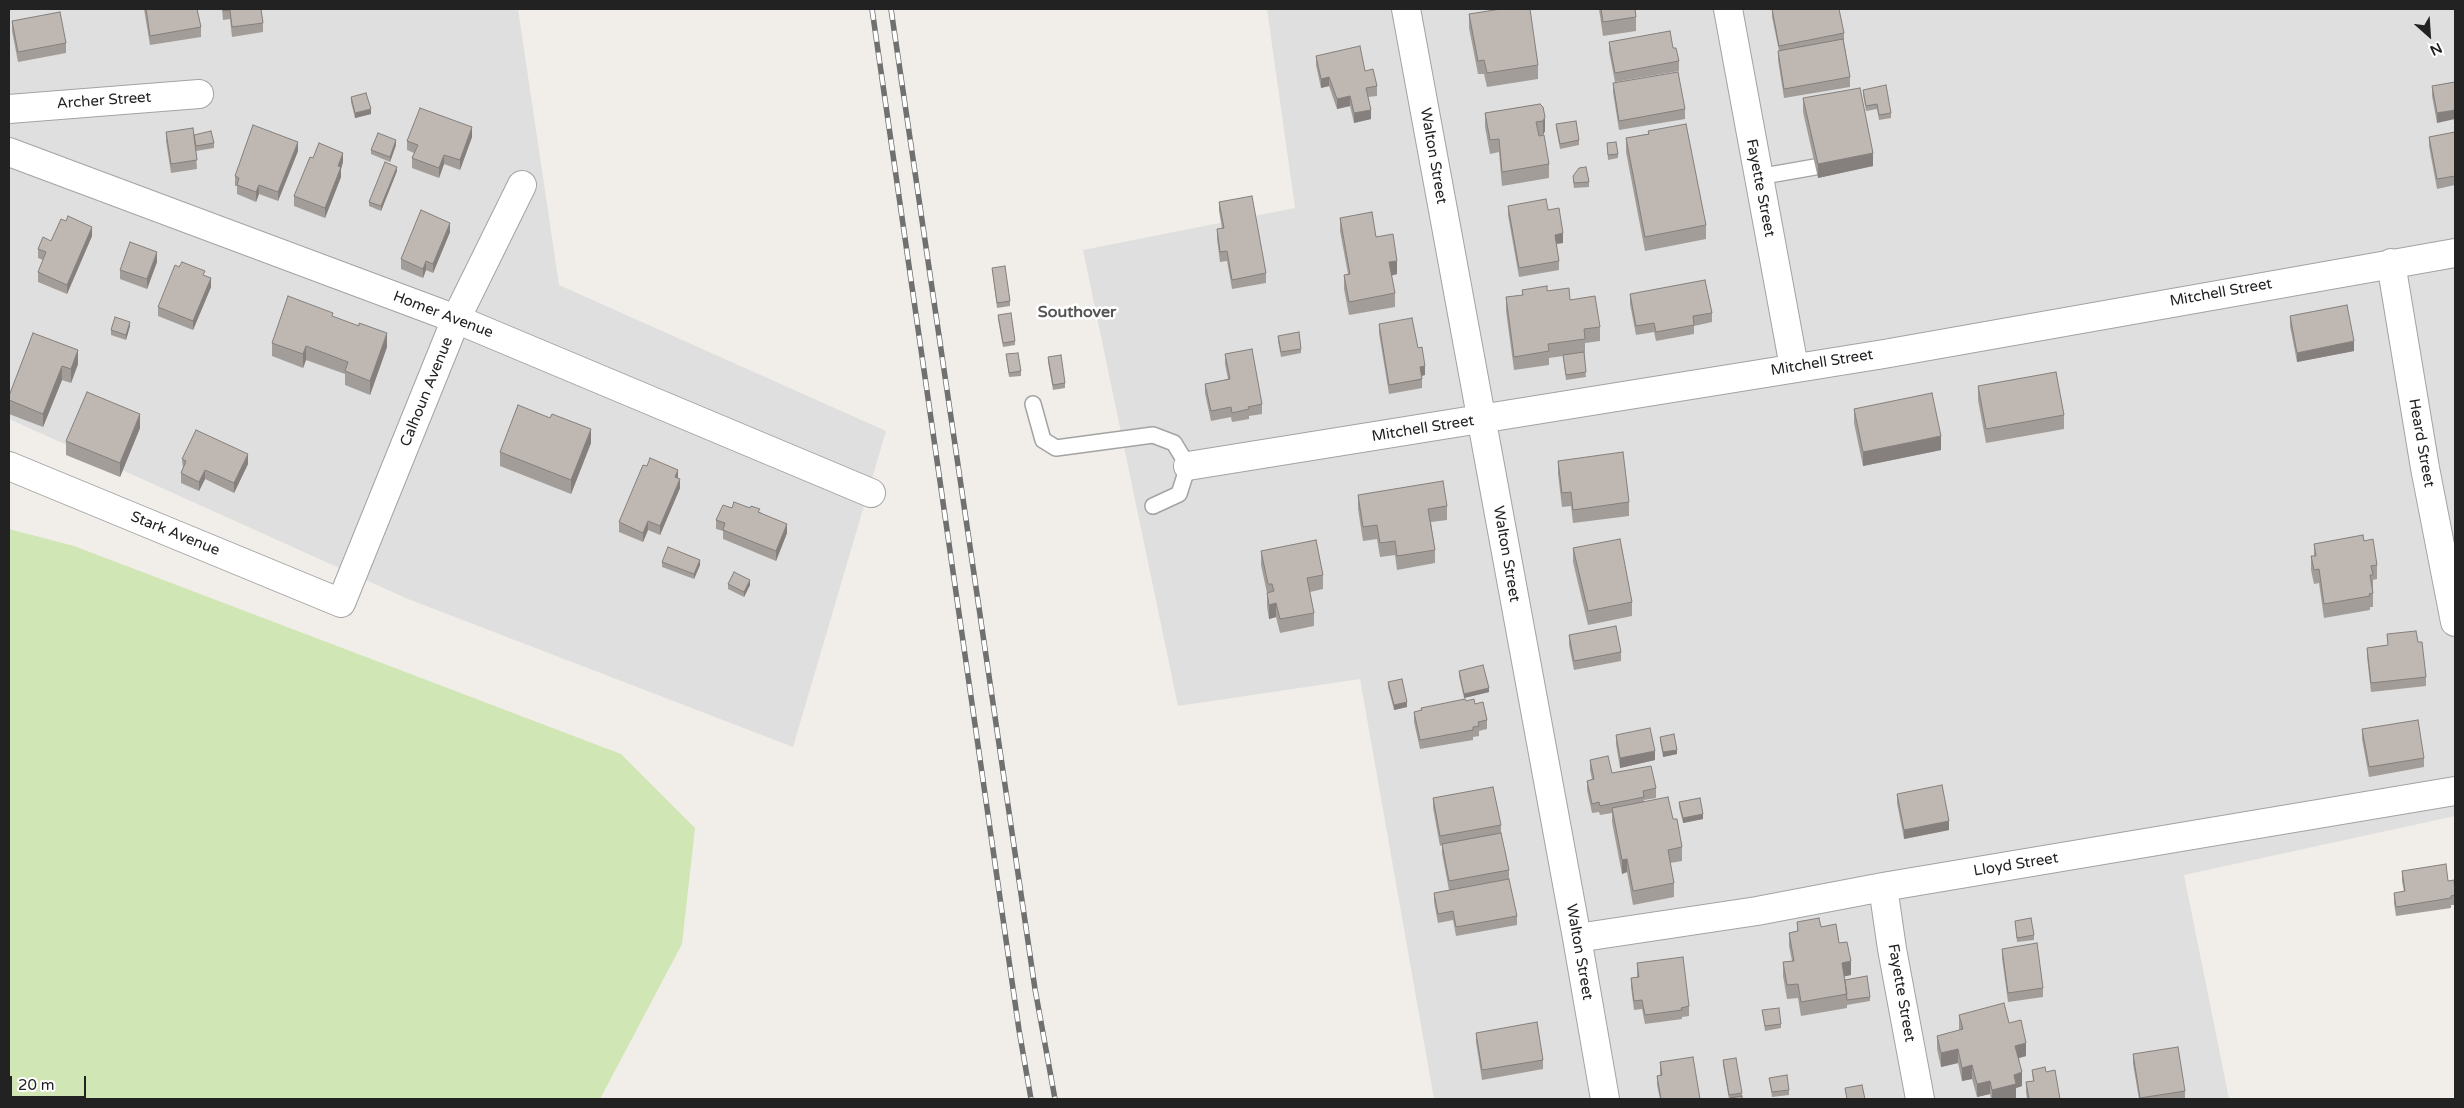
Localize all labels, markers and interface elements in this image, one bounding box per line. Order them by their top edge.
north arrow [2404,10,2454,60]
text: N [2427,39,2445,59]
street label: Archer Street [56,89,152,113]
street label: Walton Street [1416,106,1450,206]
street label: Fayette Street [1742,138,1778,238]
street label: Mitchell Street [2168,275,2274,311]
street label: Homer Avenue [390,288,496,342]
district label: Southover [1038,303,1116,323]
street label: Calhoun Avenue [397,335,457,449]
street label: Mitchell Street [1769,346,1875,380]
street label: Heard Street [2404,397,2438,489]
street label: Mitchell Street [1370,412,1476,446]
street label: Walton Street [1489,504,1523,604]
street label: Stark Avenue [128,508,222,560]
street label: Lloyd Street [1972,849,2060,881]
street label: Walton Street [1562,902,1596,1002]
street label: Fayette Street [1884,943,1918,1043]
scale bar [12,1066,89,1098]
text: 20 m [18,1076,55,1094]

